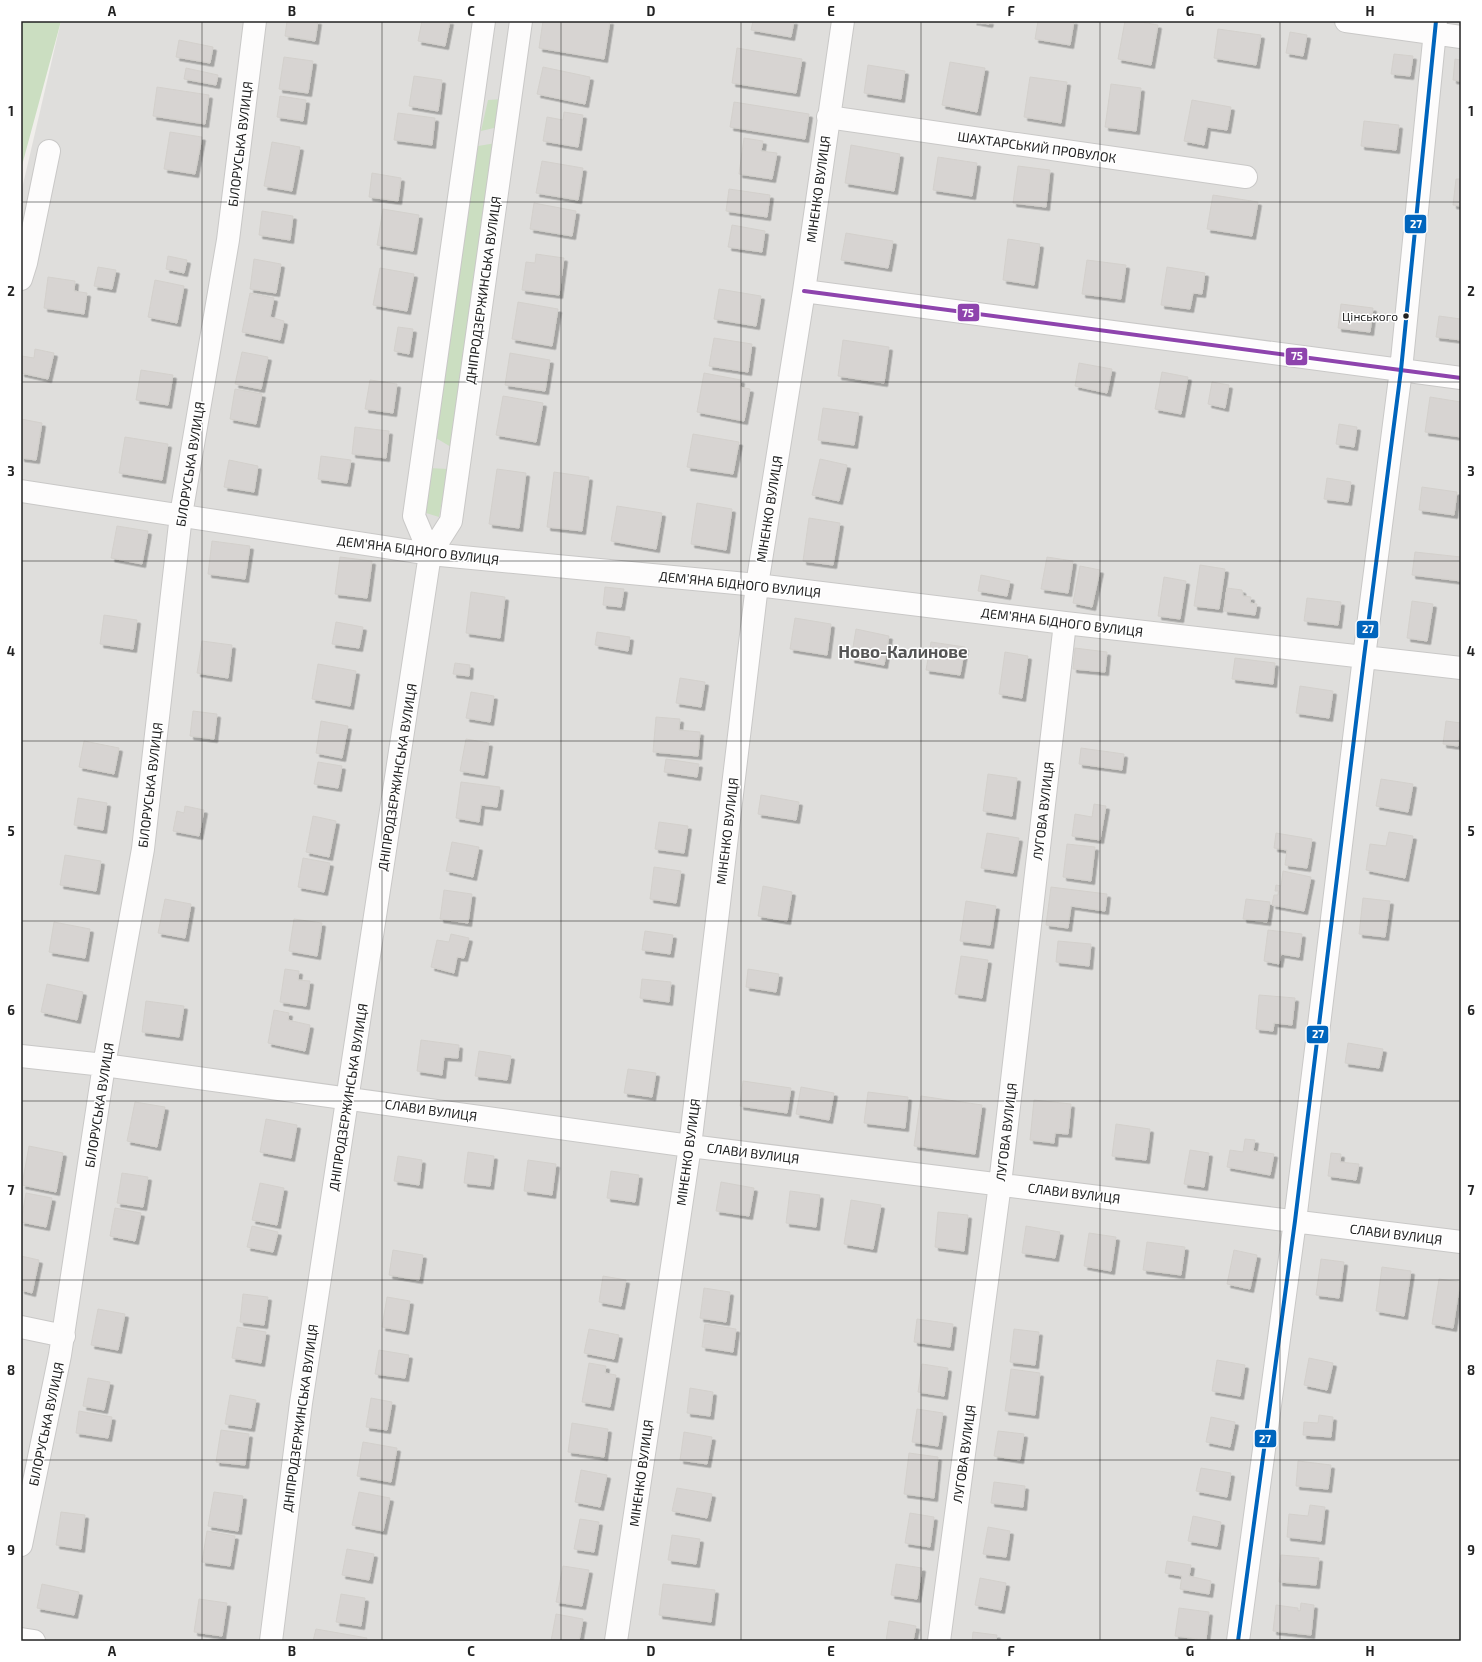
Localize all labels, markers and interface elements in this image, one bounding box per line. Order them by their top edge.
text: A [108,3,117,19]
text: B [288,3,296,19]
text: C [467,3,475,19]
text: D [647,3,656,19]
text: E [827,3,835,19]
text: F [1007,3,1015,19]
text: G [1186,3,1194,19]
text: H [1366,3,1375,19]
street label: БІЛОРУСЬКА ВУЛИЦЯ [224,80,256,208]
text: 1 [8,103,14,119]
text: 1 [1468,103,1474,119]
street label: ШАХТАРСЬКИЙ ПРОВУЛОК [957,128,1118,166]
street label: МІНЕНКО ВУЛИЦЯ [803,134,833,244]
street label: ДНІПРОДЗЕРЖИНСЬКА ВУЛИЦЯ [462,195,504,385]
line badge: 27 [1404,214,1427,234]
text: 27 [1410,217,1422,230]
text: 2 [7,283,15,299]
text: 2 [1467,283,1475,299]
line badge: 75 [957,303,980,322]
text: 75 [962,306,974,319]
place label: Цінського [1342,309,1398,323]
marker: Цінського [1401,311,1411,321]
line badge: 75 [1285,347,1308,366]
text: 75 [1291,349,1303,362]
street label: БІЛОРУСЬКА ВУЛИЦЯ [172,400,208,528]
street label: МІНЕНКО ВУЛИЦЯ [753,454,785,564]
text: 3 [7,463,15,479]
text: 3 [1467,463,1475,479]
street label: ДЕМ’ЯНА БІДНОГО ВУЛИЦЯ [336,532,500,568]
street label: ДЕМ’ЯНА БІДНОГО ВУЛИЦЯ [658,568,822,600]
street label: ДЕМ’ЯНА БІДНОГО ВУЛИЦЯ [980,604,1144,640]
line badge: 27 [1356,620,1379,639]
text: 27 [1362,622,1374,635]
district label: Ново-Калинове [838,641,968,661]
text: 4 [7,643,15,659]
text: 4 [1467,643,1475,659]
street label: ДНІПРОДЗЕРЖИНСЬКА ВУЛИЦЯ [374,682,420,872]
street label: БІЛОРУСЬКА ВУЛИЦЯ [134,721,166,849]
street label: ЛУГОВА ВУЛИЦЯ [1029,761,1057,861]
street label: МІНЕНКО ВУЛИЦЯ [712,776,742,886]
text: 5 [7,823,15,839]
text: 5 [1467,823,1475,839]
text: 6 [7,1002,15,1018]
street label: ДНІПРОДЗЕРЖИНСЬКА ВУЛИЦЯ [325,1002,371,1192]
text: 6 [1467,1002,1475,1018]
line badge: 27 [1306,1025,1329,1044]
text: 27 [1312,1027,1324,1040]
street label: БІЛОРУСЬКА ВУЛИЦЯ [81,1041,117,1169]
street label: ЛУГОВА ВУЛИЦЯ [992,1082,1020,1182]
street label: СЛАВИ ВУЛИЦЯ [384,1096,478,1124]
street label: МІНЕНКО ВУЛИЦЯ [673,1097,703,1207]
street label: СЛАВИ ВУЛИЦЯ [706,1139,800,1167]
street label: СЛАВИ ВУЛИЦЯ [1027,1179,1121,1207]
text: 7 [8,1182,15,1198]
text: 7 [1468,1182,1475,1198]
street label: СЛАВИ ВУЛИЦЯ [1349,1220,1443,1248]
street label: ДНІПРОДЗЕРЖИНСЬКА ВУЛИЦЯ [279,1323,321,1513]
street label: БІЛОРУСЬКА ВУЛИЦЯ [25,1361,67,1487]
text: 8 [7,1362,15,1378]
text: 8 [1467,1362,1475,1378]
street label: ЛУГОВА ВУЛИЦЯ [949,1404,979,1504]
street label: МІНЕНКО ВУЛИЦЯ [626,1418,656,1528]
line badge: 27 [1254,1429,1277,1448]
text: 27 [1259,1432,1271,1445]
text: 9 [7,1542,15,1558]
text: 9 [1467,1542,1475,1558]
text: A [108,1643,117,1659]
text: B [288,1643,296,1659]
text: C [467,1643,475,1659]
text: D [647,1643,656,1659]
text: E [827,1643,835,1659]
text: F [1007,1643,1015,1659]
text: G [1186,1643,1194,1659]
text: H [1366,1643,1375,1659]

